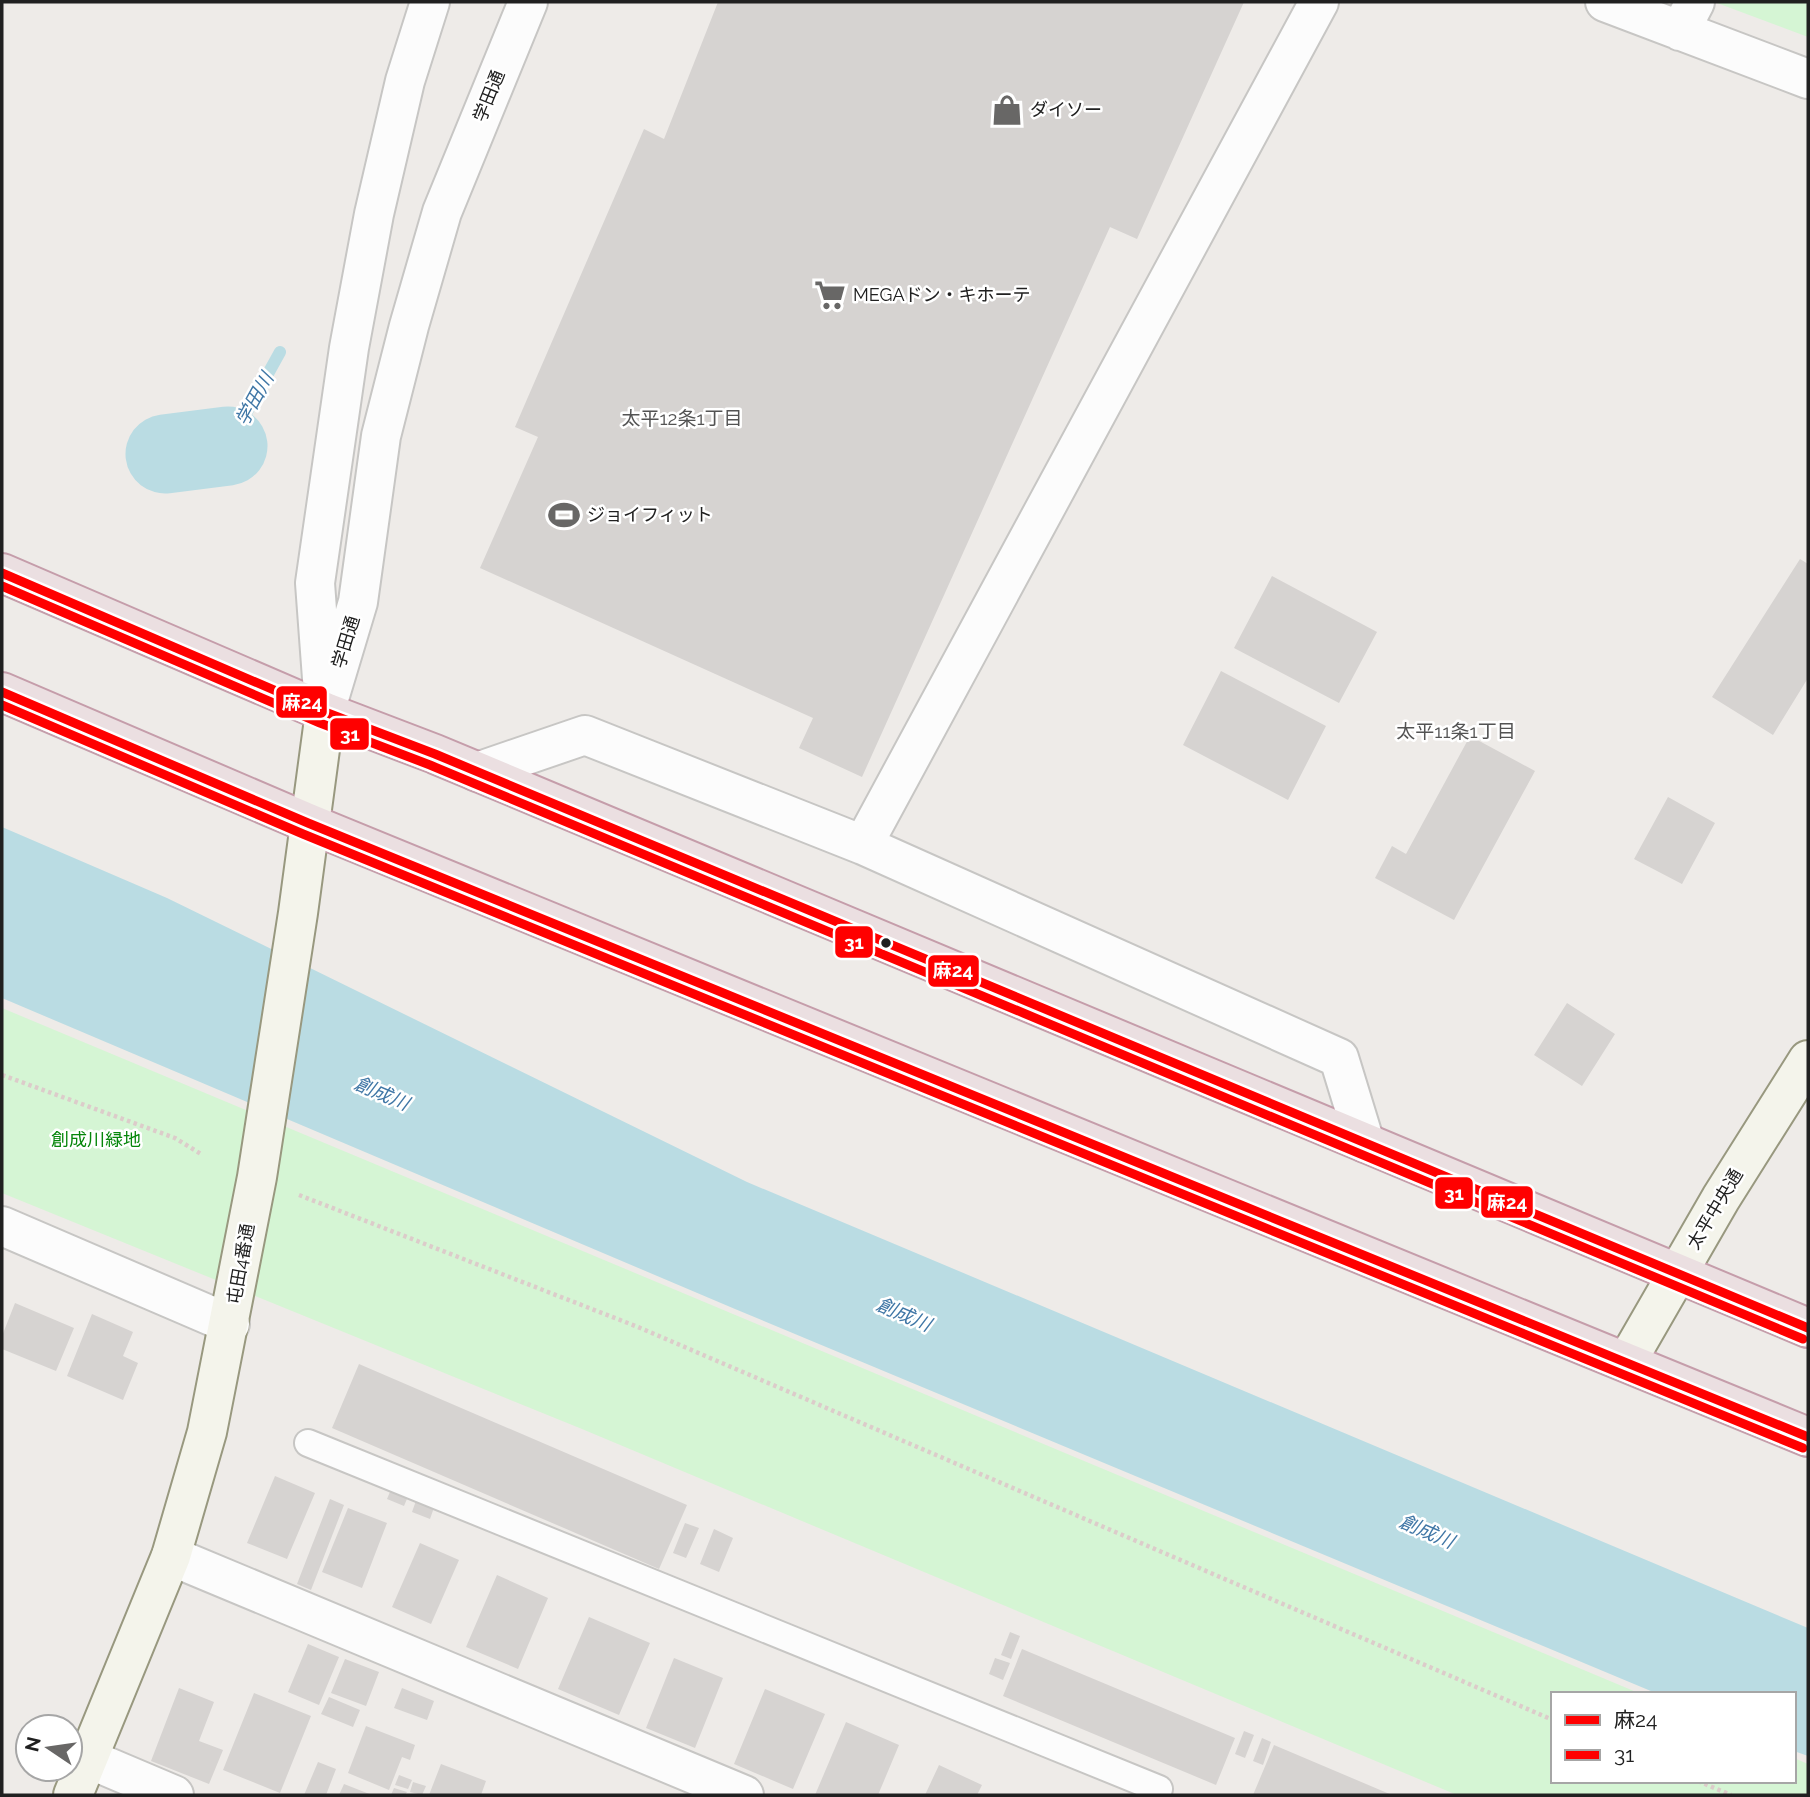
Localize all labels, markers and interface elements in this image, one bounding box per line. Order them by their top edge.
street label: 学田通 [469,67,508,125]
shop icon: ダイソー [990,93,1024,127]
place label: ダイソー [1030,99,1102,120]
supermarket icon: MEGAドン・キホーテ [813,278,847,312]
place label: MEGAドン・キホーテ [853,284,1031,305]
water label: 学田川 [231,367,278,429]
district label: 太平12条1丁目 [621,407,743,429]
sports icon: ジョイフィット [547,498,581,532]
place label: ジョイフィット [587,504,713,525]
street label: 学田通 [328,613,363,671]
line badge: 麻24 [275,685,328,719]
text: 麻24 [282,691,322,713]
line badge: 31 [329,717,370,751]
district label: 太平11条1丁目 [1396,720,1516,742]
text: 31 [340,723,360,745]
line badge: 31 [834,925,874,959]
text: 31 [844,931,864,953]
unlabelled marker [879,936,893,950]
line badge: 麻24 [927,954,980,988]
text: 麻24 [933,959,973,981]
water label: 創成川 [351,1072,414,1115]
park label: 創成川緑地 [51,1129,141,1150]
street label: 太平中央通 [1682,1165,1747,1253]
line badge: 31 [1434,1176,1474,1210]
text: 31 [1444,1182,1464,1204]
line badge: 麻24 [1480,1185,1534,1219]
text: 麻24 [1487,1191,1527,1213]
street label: 屯田4番通 [223,1222,258,1306]
water label: 創成川 [873,1293,936,1336]
water label: 創成川 [1396,1510,1459,1553]
legend [1551,1692,1796,1783]
text: 麻24 [1614,1707,1657,1732]
north arrow [14,1713,84,1783]
text: N [20,1735,45,1754]
text: 31 [1614,1742,1634,1767]

